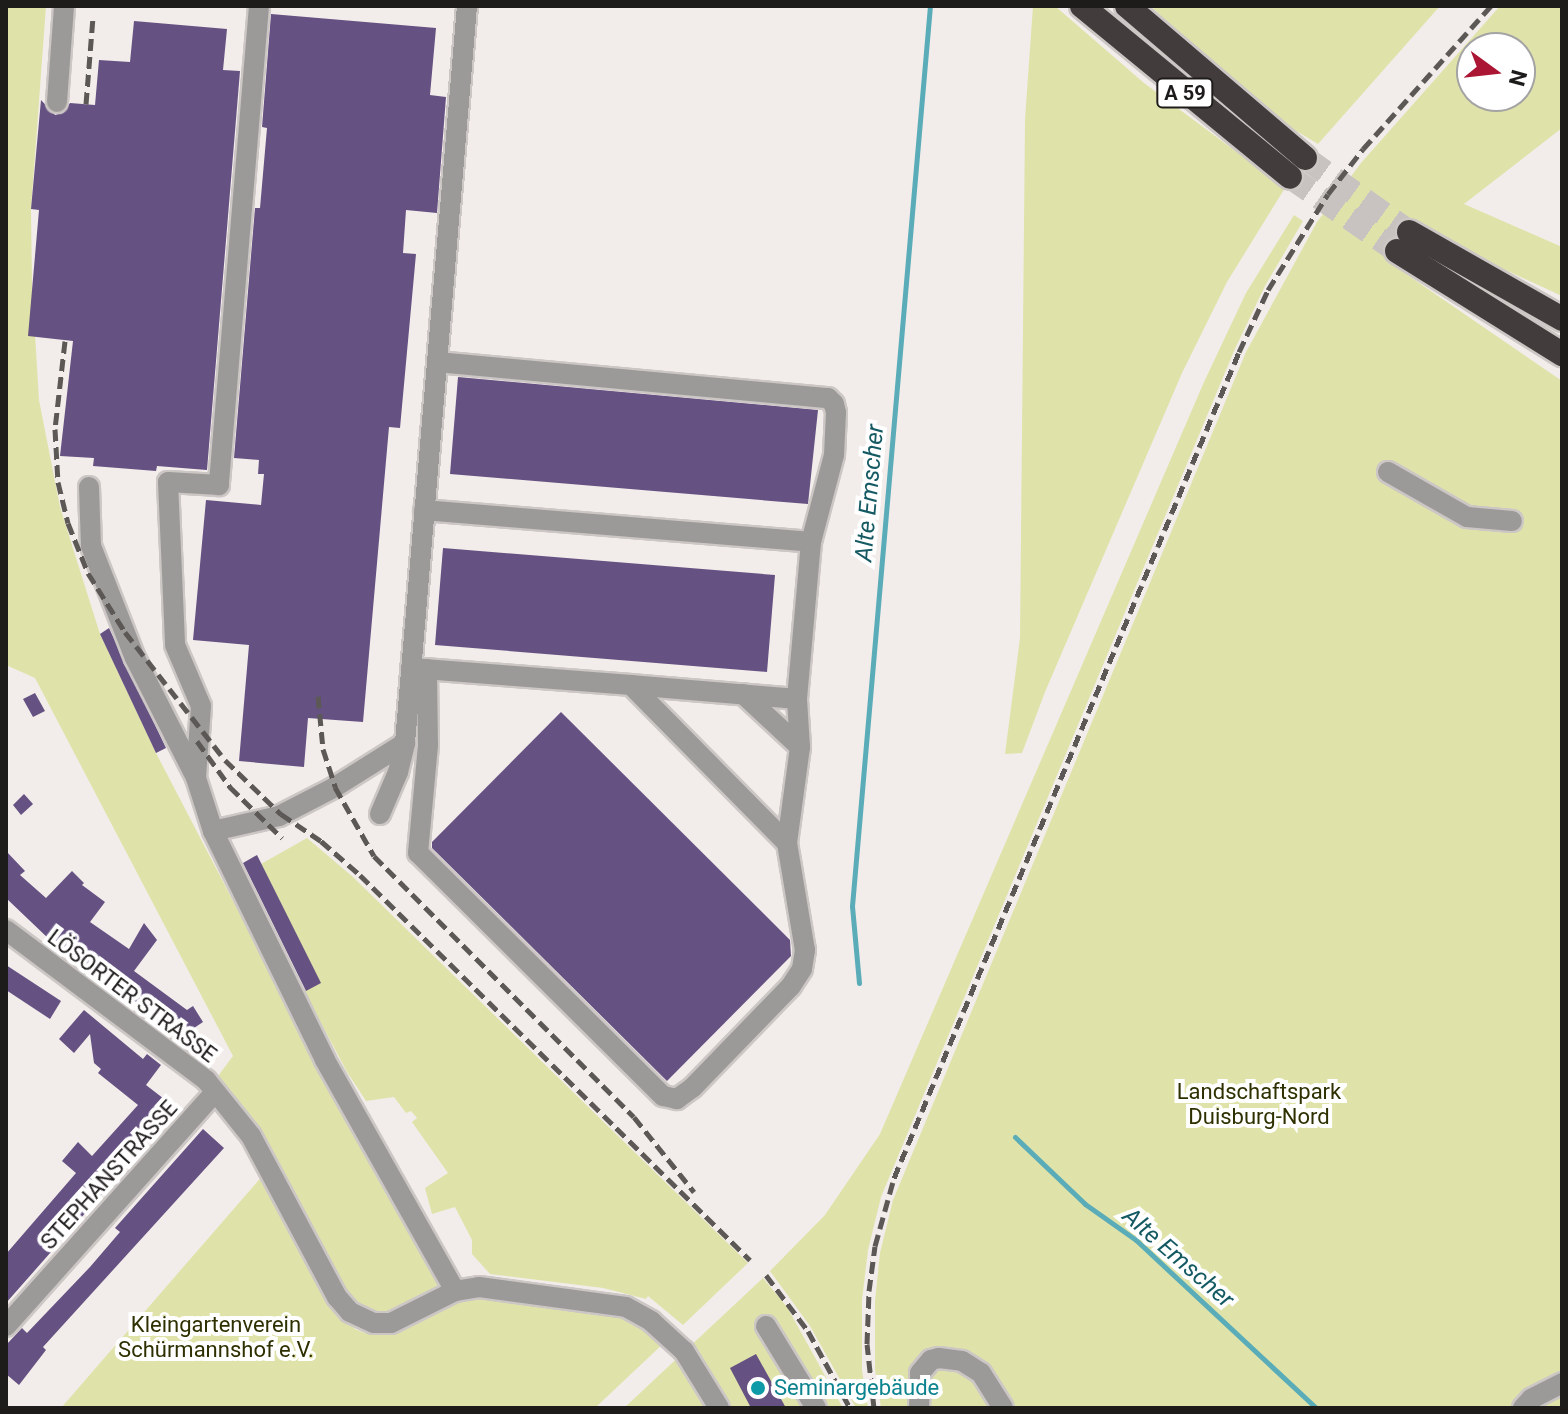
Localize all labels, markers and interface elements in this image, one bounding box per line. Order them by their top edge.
north arrow [1456,32,1536,112]
text: N [1504,67,1532,89]
road number: A 59 [1155,77,1215,109]
water label: Alte Emscher [850,423,890,563]
street label: LÖSORTER STRASSE [42,924,222,1068]
park label: Landschaftspark Duisburg-Nord [1177,1078,1341,1130]
street label: STEPHANSTRASSE [35,1095,183,1255]
water label: Alte Emscher [1117,1202,1239,1314]
park label: Kleingartenverein Schürmannshof e.V. [118,1311,314,1362]
place label: Seminargebäude [774,1375,939,1401]
marker: Seminargebäude [749,1379,767,1397]

